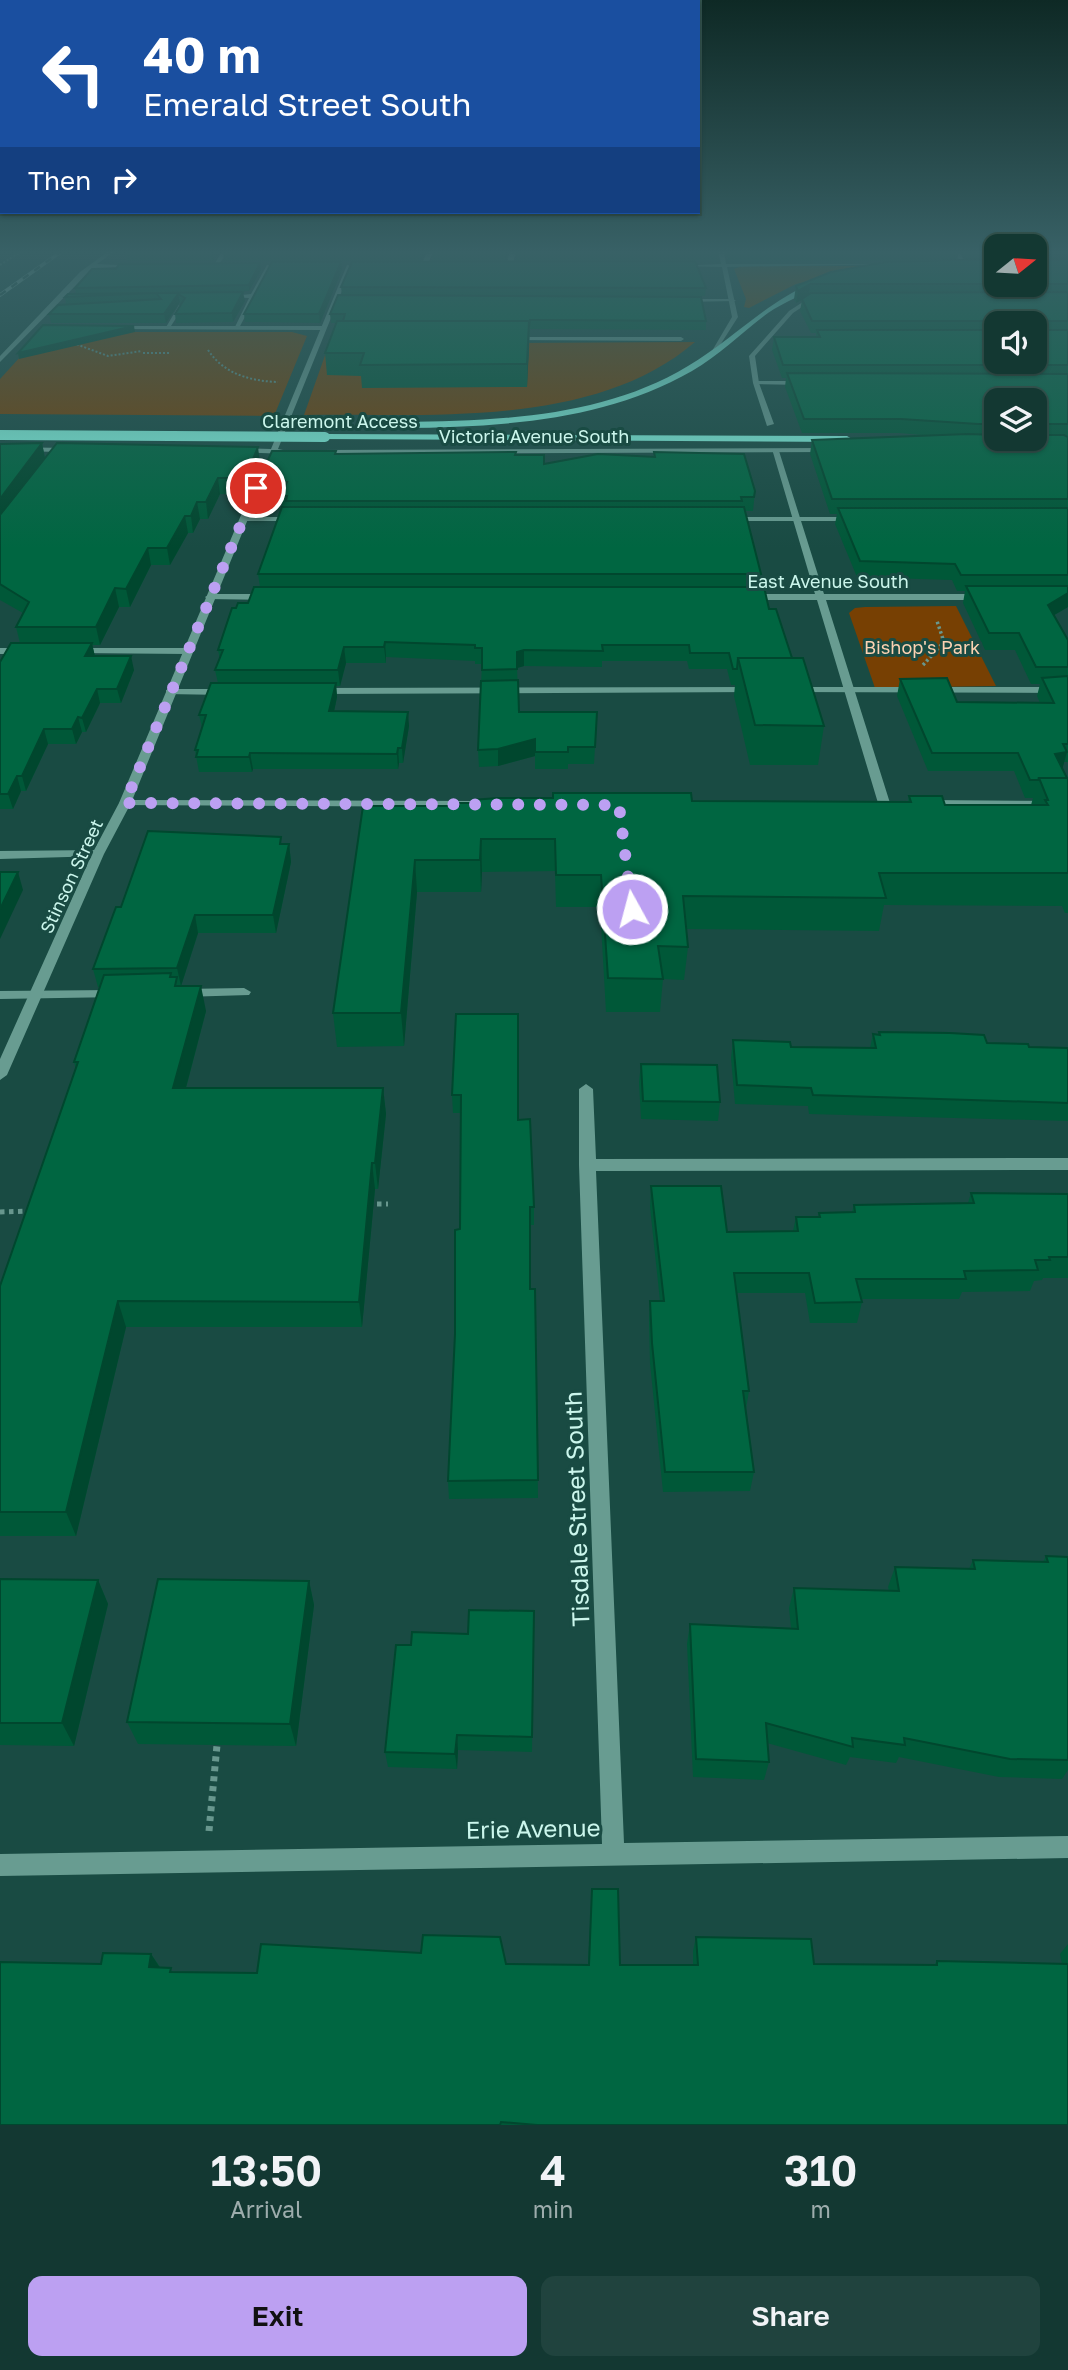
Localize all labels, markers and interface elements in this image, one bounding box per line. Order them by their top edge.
text: 40 m [143,25,261,84]
icon: left [28,28,119,119]
text: Emerald Street South [143,85,471,123]
icon: right [105,161,143,199]
text: Then [28,165,91,196]
north arrow [984,234,1046,298]
map controls [984,234,1047,451]
button: sound [984,311,1047,374]
button: layers [984,388,1047,451]
street label: Claremont Access [262,410,418,432]
street label: Victoria Avenue South [439,425,629,447]
pin [226,458,286,518]
icon: arrive [237,469,275,507]
street label: East Avenue South [747,570,909,592]
park label: Bishop's Park [864,636,980,658]
street label: Stinson Street [35,815,107,937]
position arrow [595,872,669,946]
street label: Tisdale Street South [557,1391,595,1627]
street label: Erie Avenue [465,1812,601,1844]
text: 13:50 [211,2145,322,2195]
text: 4 [540,2145,566,2195]
text: 310 [784,2145,857,2195]
text: Arrival [230,2195,302,2223]
text: min [533,2195,573,2223]
text: m [811,2195,831,2223]
button: Exit [28,2276,527,2356]
button: Share [541,2276,1040,2356]

